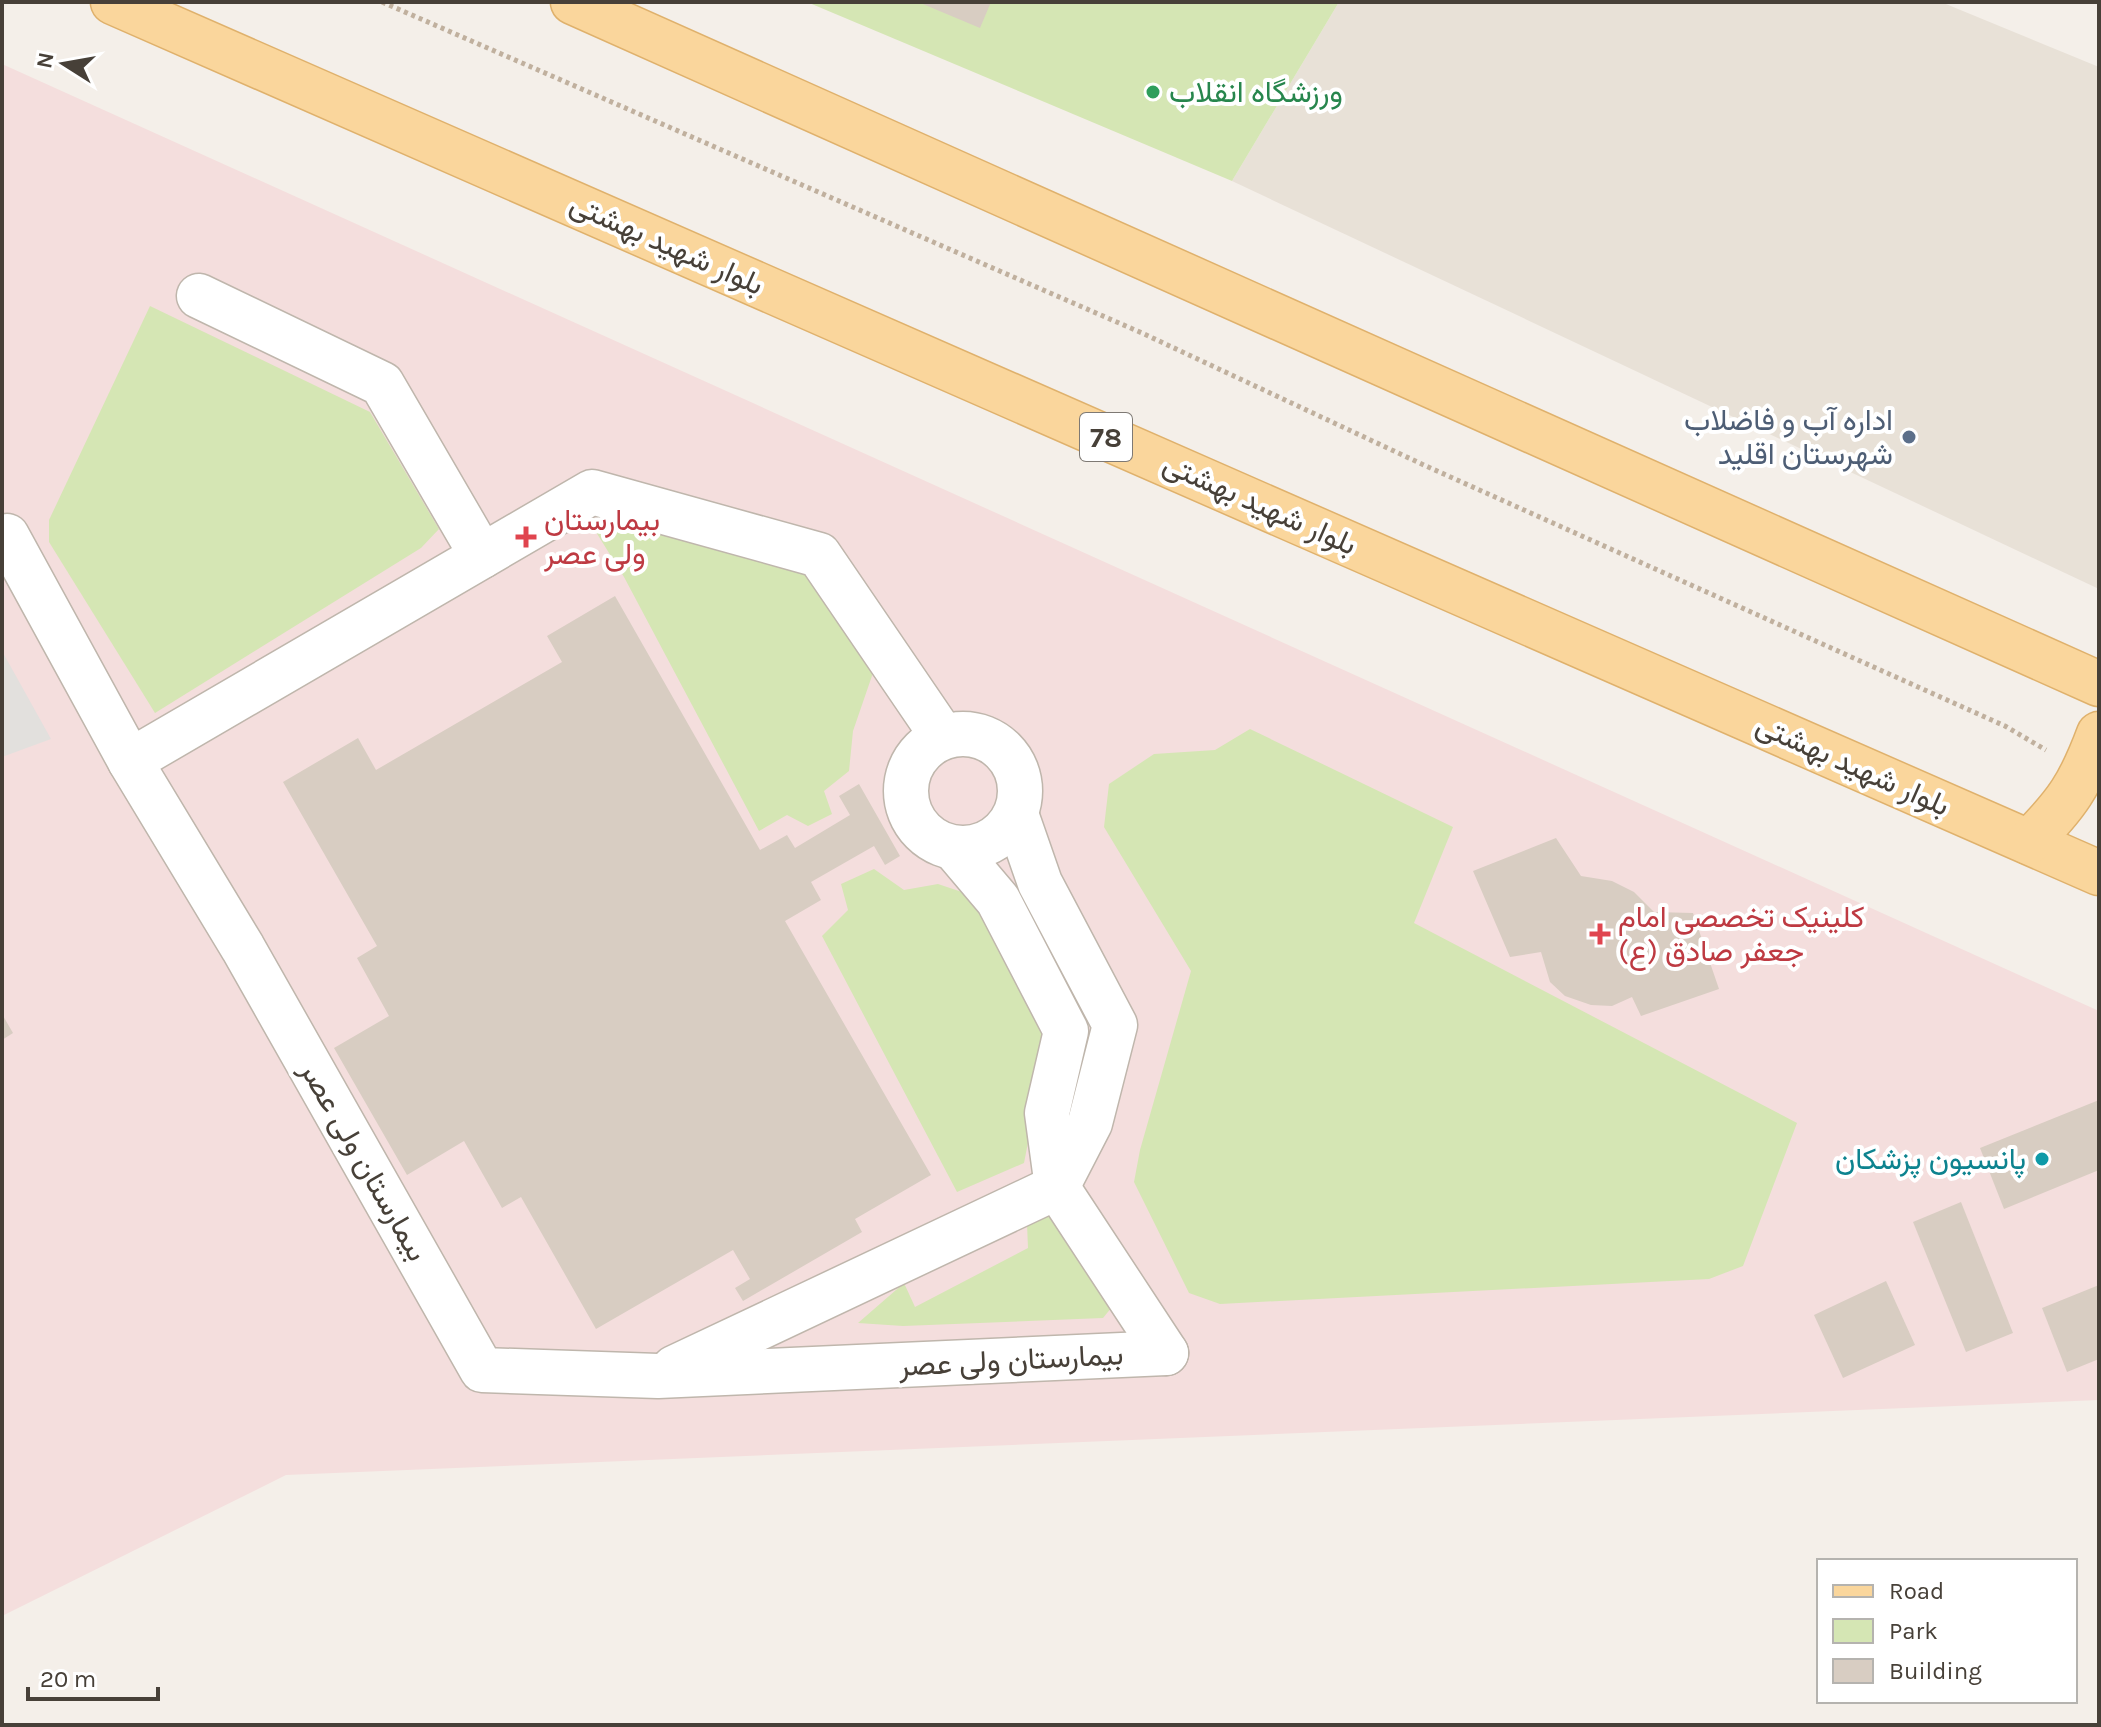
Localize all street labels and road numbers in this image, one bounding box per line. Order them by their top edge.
street label: بلوار شهید بهشتی [565,185,769,303]
road number: 78 [1080,413,1132,461]
street label: بلوار شهید بهشتی [1158,445,1362,563]
street label: بلوار شهید بهشتی [1751,706,1955,824]
street label: بیمارستان ولی عصر [292,1054,436,1267]
street label: بیمارستان ولی عصر [897,1336,1124,1384]

